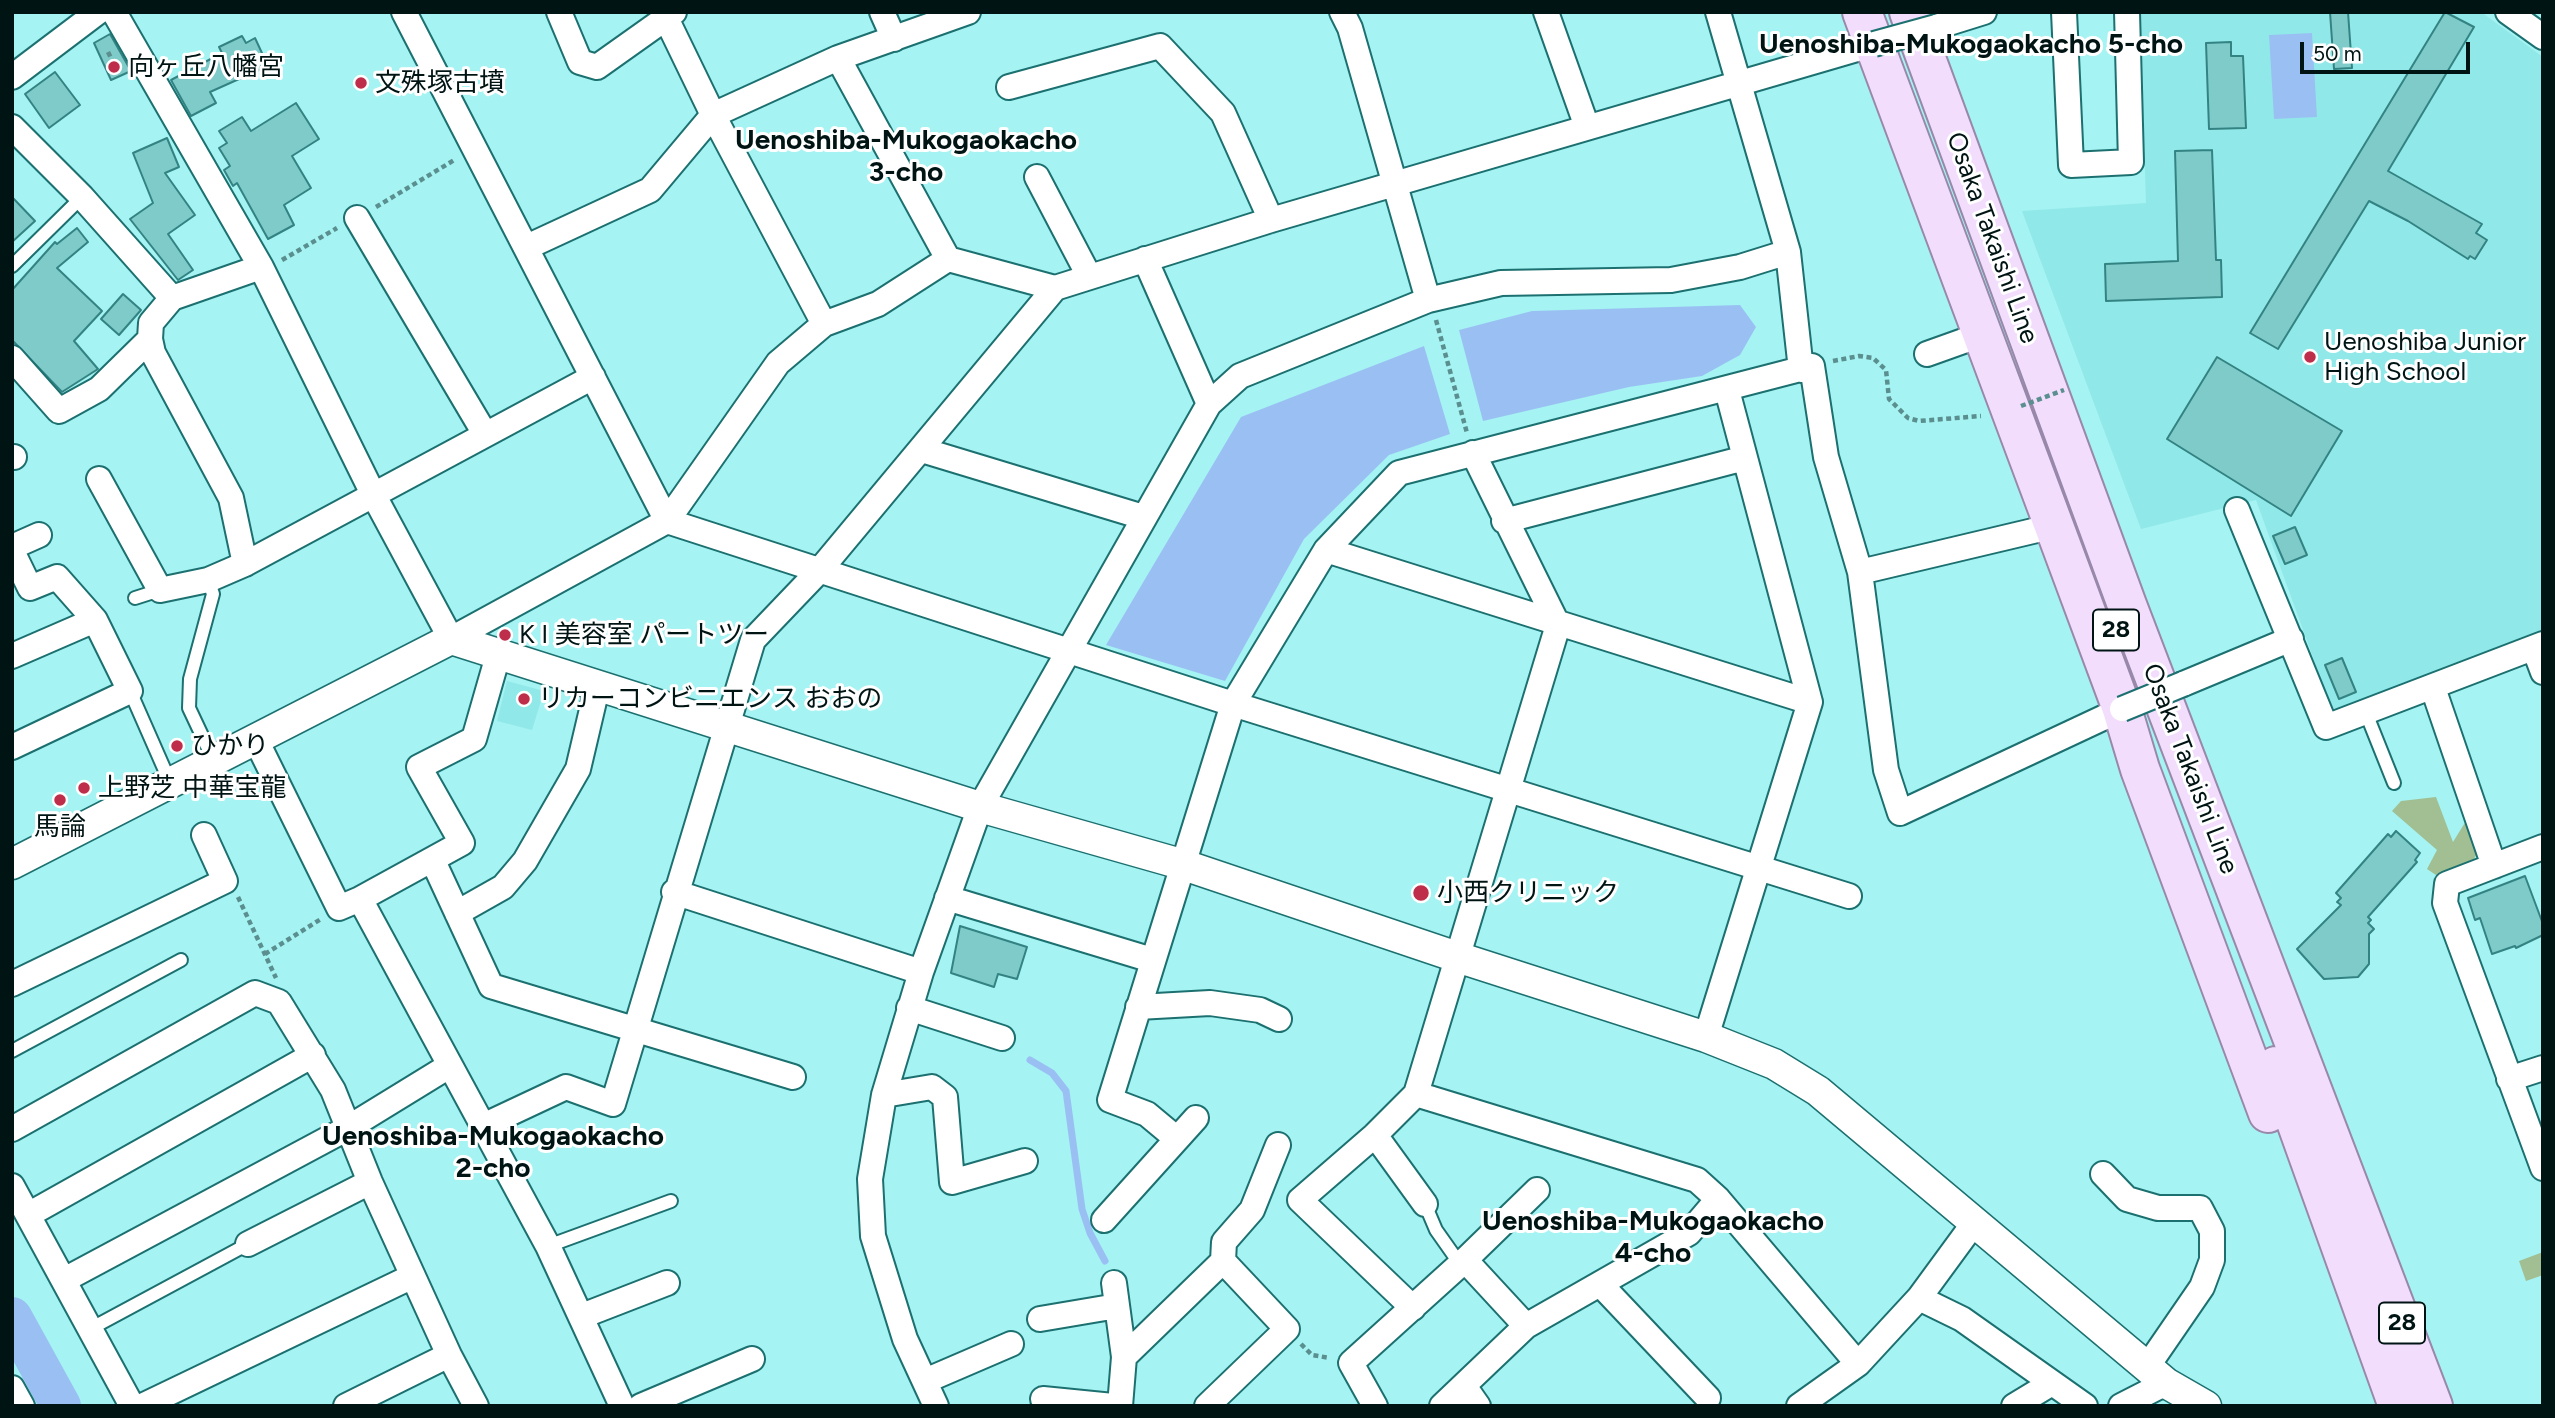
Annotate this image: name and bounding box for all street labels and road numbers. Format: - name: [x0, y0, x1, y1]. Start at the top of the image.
- street label: Osaka Takaishi Line: [1939, 128, 2045, 348]
- road number: 28: [2093, 610, 2139, 650]
- street label: Osaka Takaishi Line: [2136, 660, 2244, 878]
- road number: 28: [2379, 1302, 2425, 1344]

